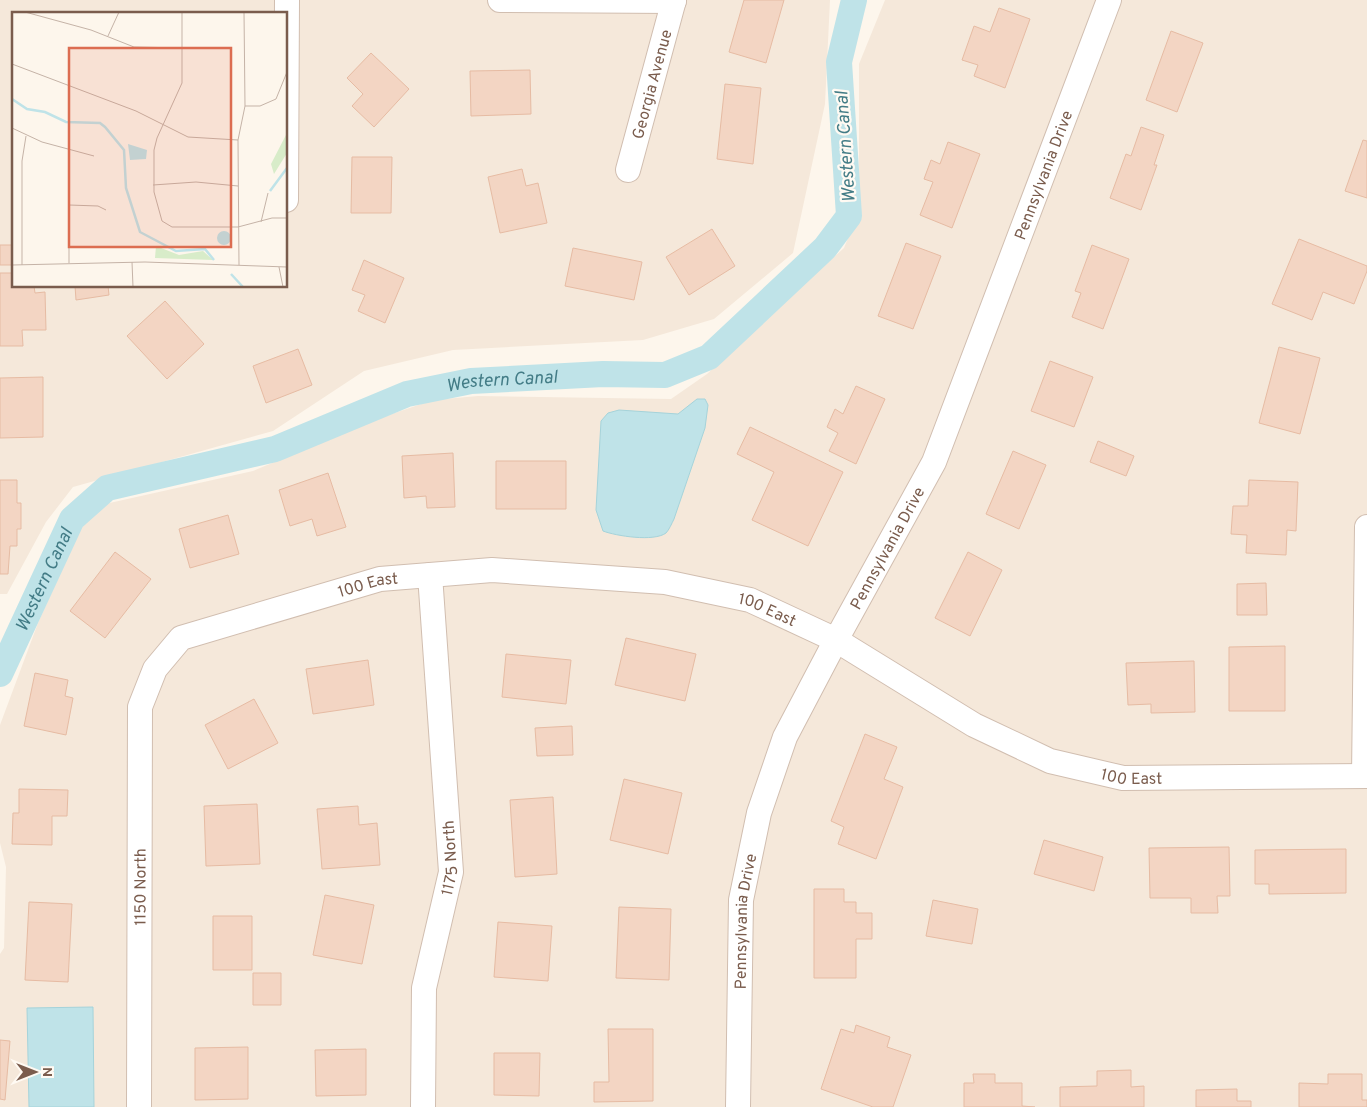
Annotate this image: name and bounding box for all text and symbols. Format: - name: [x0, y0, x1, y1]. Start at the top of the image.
- inset map: [12, 12, 288, 288]
- street label: Georgia Avenue: [629, 28, 678, 142]
- water label: Western Canal: [831, 89, 862, 203]
- street label: Pennsylvania Drive: [1011, 108, 1078, 243]
- water label: Western Canal: [444, 366, 559, 399]
- street label: Pennsylvania Drive: [847, 484, 930, 614]
- water label: Western Canal: [11, 524, 80, 636]
- street label: 100 East: [336, 570, 399, 603]
- street label: 100 East: [736, 590, 799, 632]
- street label: 100 East: [1099, 765, 1162, 791]
- street label: 1175 North: [438, 820, 463, 898]
- street label: 1150 North: [131, 848, 152, 926]
- street label: Pennsylvania Drive: [732, 852, 762, 990]
- north arrow: [10, 1047, 60, 1097]
- text: N: [38, 1067, 55, 1077]

